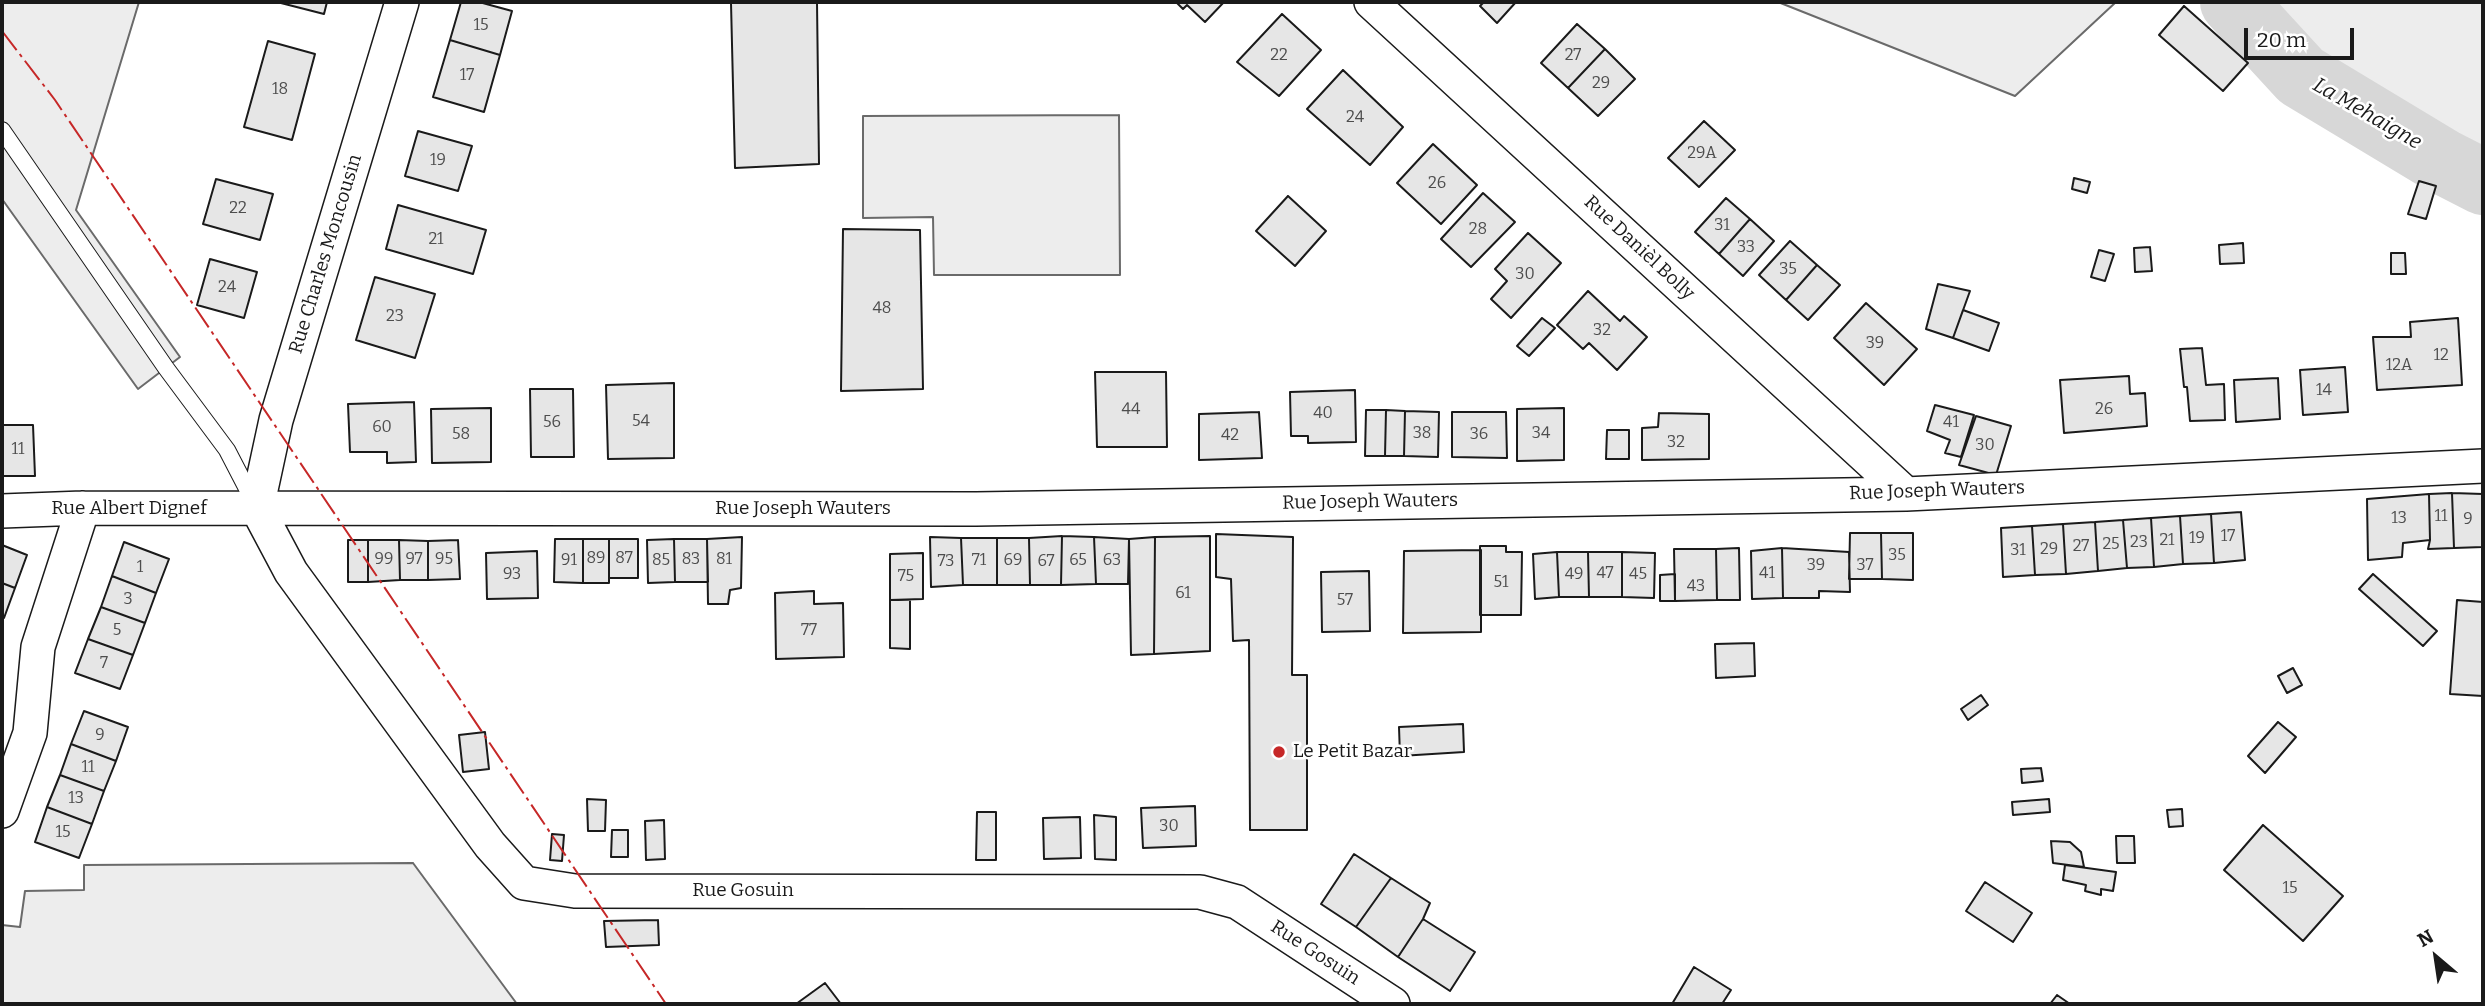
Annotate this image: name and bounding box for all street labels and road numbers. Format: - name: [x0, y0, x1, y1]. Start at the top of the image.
- street label: Rue Charles Moncousin: [285, 152, 367, 356]
- street label: Rue Danièl Bolly: [1579, 191, 1699, 305]
- street label: Rue Joseph Wauters: [1849, 477, 2025, 505]
- street label: Rue Joseph Wauters: [1282, 489, 1458, 515]
- street label: Rue Albert Dignef: [51, 498, 207, 520]
- street label: Rue Joseph Wauters: [715, 498, 891, 520]
- street label: Rue Gosuin: [692, 880, 794, 902]
- street label: Rue Gosuin: [1266, 916, 1364, 990]

